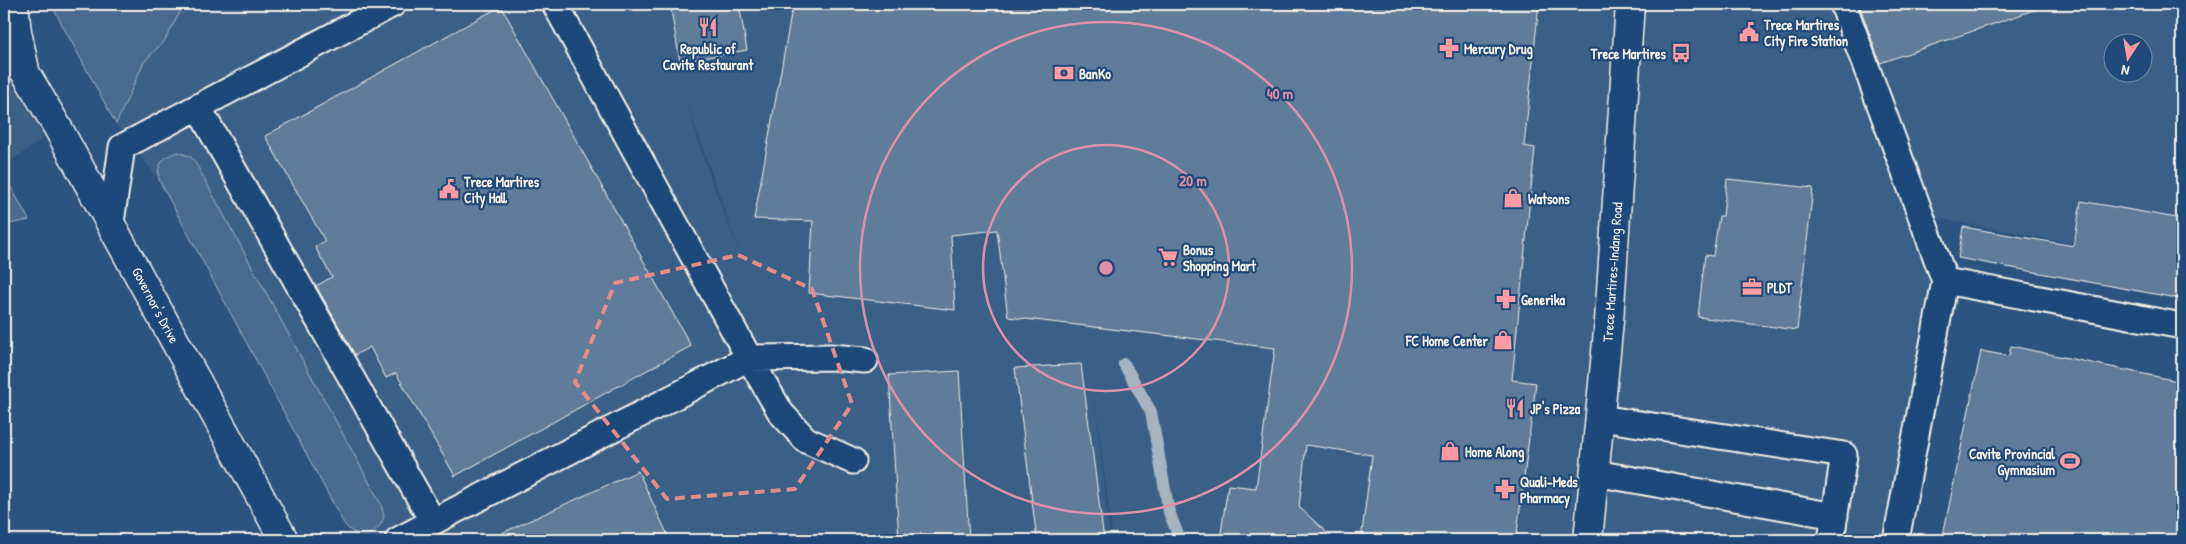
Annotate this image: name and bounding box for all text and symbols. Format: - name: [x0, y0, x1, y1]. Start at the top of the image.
- place label: Trece Martires City Fire Station: [1763, 15, 1848, 52]
- restaurant icon: Republic of Cavite Restaurant: [697, 16, 719, 38]
- public building icon: Trece Martires City Fire Station: [1738, 21, 1760, 43]
- north arrow: [2104, 32, 2154, 82]
- pharmacy icon: Mercury Drug: [1438, 37, 1460, 59]
- place label: Republic of Cavite Restaurant: [663, 39, 755, 74]
- place label: Mercury Drug: [1464, 39, 1533, 60]
- bus stop icon: Trece Martires: [1670, 42, 1692, 64]
- place label: Trece Martires: [1590, 44, 1667, 63]
- text: N: [2119, 61, 2131, 81]
- bank icon: BanKo: [1053, 62, 1075, 84]
- place label: BanKo: [1079, 64, 1111, 83]
- text: 40 m: [1267, 83, 1293, 104]
- text: 20 m: [1179, 170, 1207, 191]
- place label: Trece Martires City Hall: [463, 172, 540, 209]
- public building icon: Trece Martires City Hall: [438, 178, 460, 200]
- shop icon: Watsons: [1502, 187, 1524, 209]
- place label: Watsons: [1528, 189, 1570, 208]
- street label: Trece Martires-Indang Road: [1598, 201, 1627, 343]
- place label: Bonus Shopping Mart: [1183, 240, 1257, 277]
- supermarket icon: Bonus Shopping Mart: [1157, 246, 1179, 268]
- centre of rings: [1097, 259, 1115, 277]
- street label: Governor's Drive: [128, 264, 184, 347]
- office icon: PLDT: [1741, 276, 1763, 298]
- place label: PLDT: [1767, 278, 1793, 297]
- pharmacy icon: Generika: [1495, 288, 1517, 310]
- place label: Generika: [1521, 290, 1566, 309]
- shop icon: FC Home Center: [1492, 329, 1514, 351]
- place label: FC Home Center: [1405, 331, 1489, 350]
- restaurant icon: JP's Pizza: [1504, 397, 1526, 419]
- place label: JP's Pizza: [1530, 399, 1581, 418]
- shop icon: Home Along: [1439, 440, 1461, 462]
- place label: Home Along: [1465, 442, 1524, 463]
- place label: Cavite Provincial Gymnasium: [1969, 444, 2055, 481]
- sports icon: Cavite Provincial Gymnasium: [2059, 450, 2081, 472]
- place label: Quali-Meds Pharmacy: [1520, 472, 1578, 509]
- pharmacy icon: Quali-Meds Pharmacy: [1494, 478, 1516, 500]

